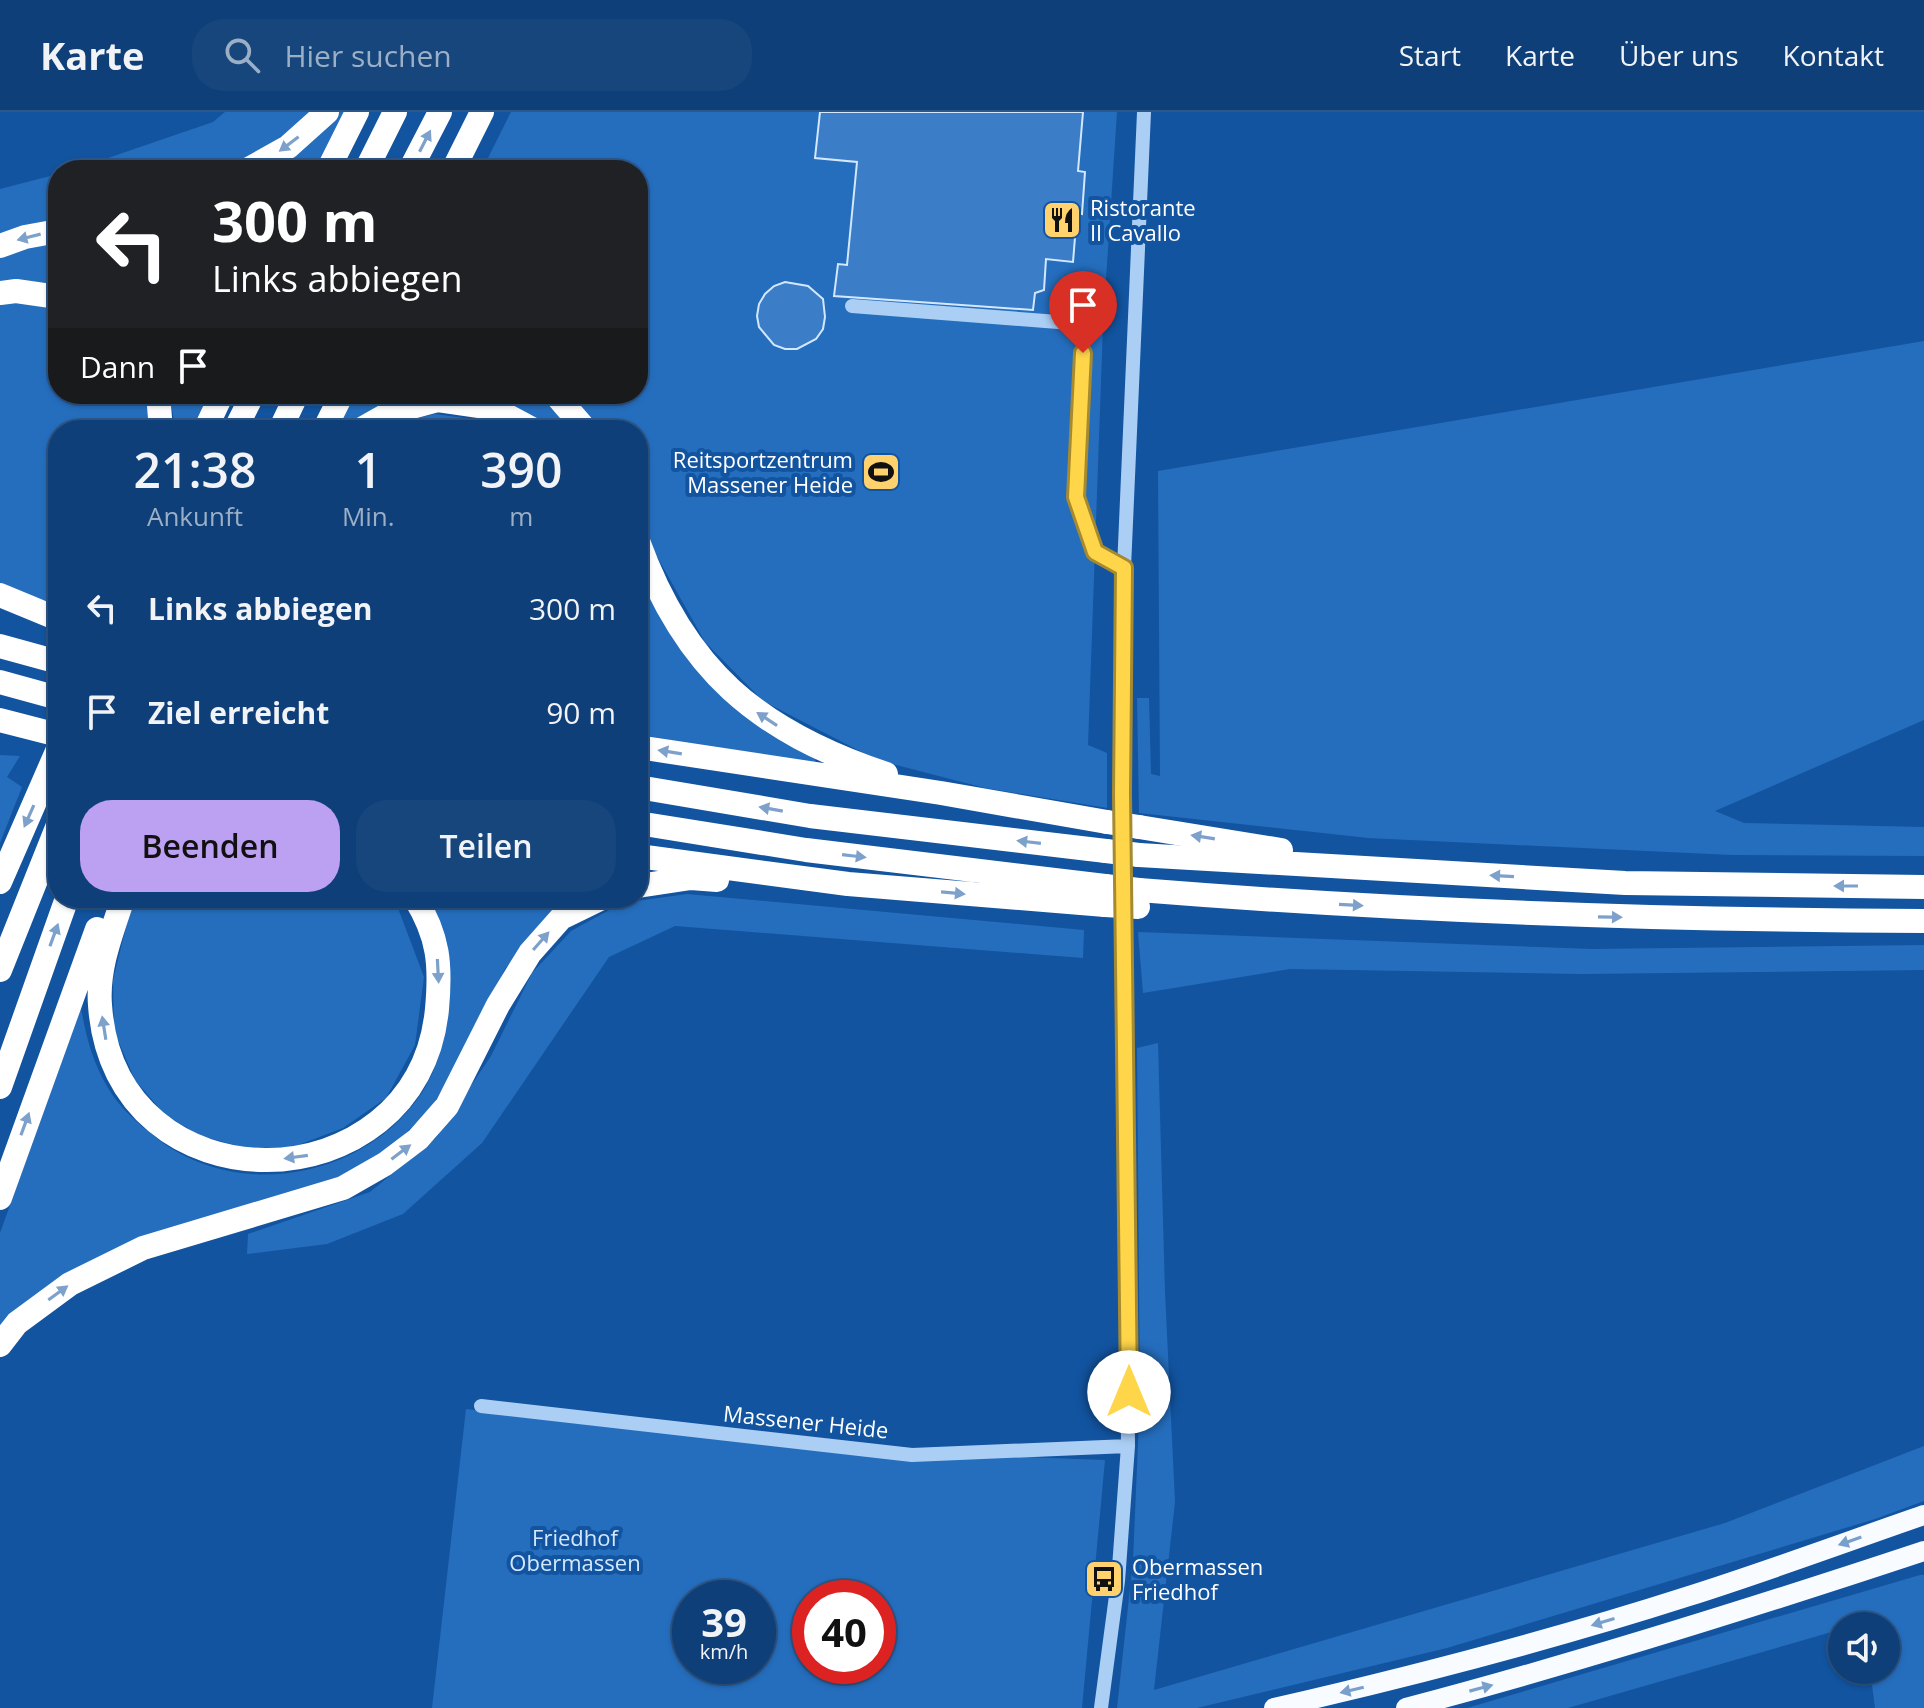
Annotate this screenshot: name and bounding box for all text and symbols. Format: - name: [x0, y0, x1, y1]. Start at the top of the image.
- search box: [192, 19, 752, 91]
- text: Karte: [40, 29, 144, 81]
- icon: search: [220, 33, 264, 77]
- text: Hier suchen: [284, 35, 452, 76]
- text: Start: [1399, 36, 1461, 74]
- text: Karte: [1505, 36, 1575, 74]
- text: Über uns: [1619, 36, 1739, 74]
- text: Kontakt: [1783, 36, 1884, 74]
- one-way arrow: [417, 130, 431, 152]
- one-way arrow: [279, 136, 300, 152]
- text: 300 m: [212, 182, 378, 258]
- icon: left: [80, 192, 184, 296]
- place label: Ristorante Il Cavallo: [1090, 192, 1196, 247]
- restaurant icon: Ristorante Il Cavallo: [1041, 199, 1083, 241]
- one-way arrow: [16, 232, 41, 244]
- text: Links abbiegen: [212, 254, 463, 303]
- pin: [1049, 271, 1117, 353]
- icon: arrive: [1061, 283, 1105, 327]
- icon: arrive: [171, 344, 215, 388]
- text: Dann: [80, 346, 155, 387]
- text: 21:38: [133, 437, 256, 502]
- text: 1: [355, 437, 382, 502]
- text: 390: [480, 437, 562, 502]
- place label: Reitsportzentrum Massener Heide: [673, 444, 853, 499]
- sports icon: Reitsportzentrum Massener Heide: [860, 451, 902, 493]
- text: Ankunft: [147, 498, 243, 534]
- text: Min.: [342, 498, 395, 534]
- text: m: [509, 498, 533, 534]
- icon: left: [80, 586, 124, 630]
- text: Links abbiegen: [148, 588, 373, 629]
- text: 300 m: [529, 588, 616, 629]
- icon: arrive: [80, 690, 124, 734]
- text: Ziel erreicht: [148, 692, 329, 733]
- text: 90 m: [546, 692, 616, 733]
- one-way arrow: [756, 712, 778, 726]
- one-way arrow: [657, 745, 682, 758]
- button: Beenden: [80, 800, 340, 892]
- button: Teilen: [356, 800, 616, 892]
- one-way arrow: [758, 802, 783, 815]
- one-way arrow: [22, 804, 36, 827]
- one-way arrow: [1190, 830, 1215, 843]
- one-way arrow: [1016, 835, 1041, 848]
- one-way arrow: [842, 849, 867, 862]
- one-way arrow: [1489, 870, 1514, 883]
- one-way arrow: [1833, 880, 1858, 892]
- one-way arrow: [941, 887, 966, 900]
- one-way arrow: [1339, 899, 1364, 912]
- one-way arrow: [1598, 911, 1623, 923]
- one-way arrow: [48, 922, 61, 946]
- one-way arrow: [532, 932, 549, 952]
- one-way arrow: [432, 959, 445, 984]
- one-way arrow: [97, 1016, 110, 1041]
- one-way arrow: [20, 1112, 32, 1136]
- one-way arrow: [391, 1144, 411, 1160]
- one-way arrow: [284, 1151, 309, 1164]
- one-way arrow: [48, 1286, 68, 1302]
- position arrow: [1087, 1350, 1171, 1434]
- street label: Massener Heide: [722, 1397, 890, 1445]
- park label: Friedhof Obermassen: [509, 1522, 641, 1577]
- one-way arrow: [1838, 1535, 1862, 1547]
- place label: Obermassen Friedhof: [1132, 1551, 1263, 1606]
- bus stop icon: Obermassen Friedhof: [1083, 1558, 1125, 1600]
- speed limit sign: 40: [792, 1580, 896, 1684]
- text: 39: [701, 1594, 747, 1649]
- map controls: [1828, 1612, 1900, 1684]
- button: sound: [1828, 1612, 1900, 1684]
- one-way arrow: [1591, 1616, 1615, 1629]
- text: km/h: [700, 1638, 748, 1665]
- one-way arrow: [1469, 1682, 1494, 1694]
- one-way arrow: [1340, 1684, 1365, 1697]

